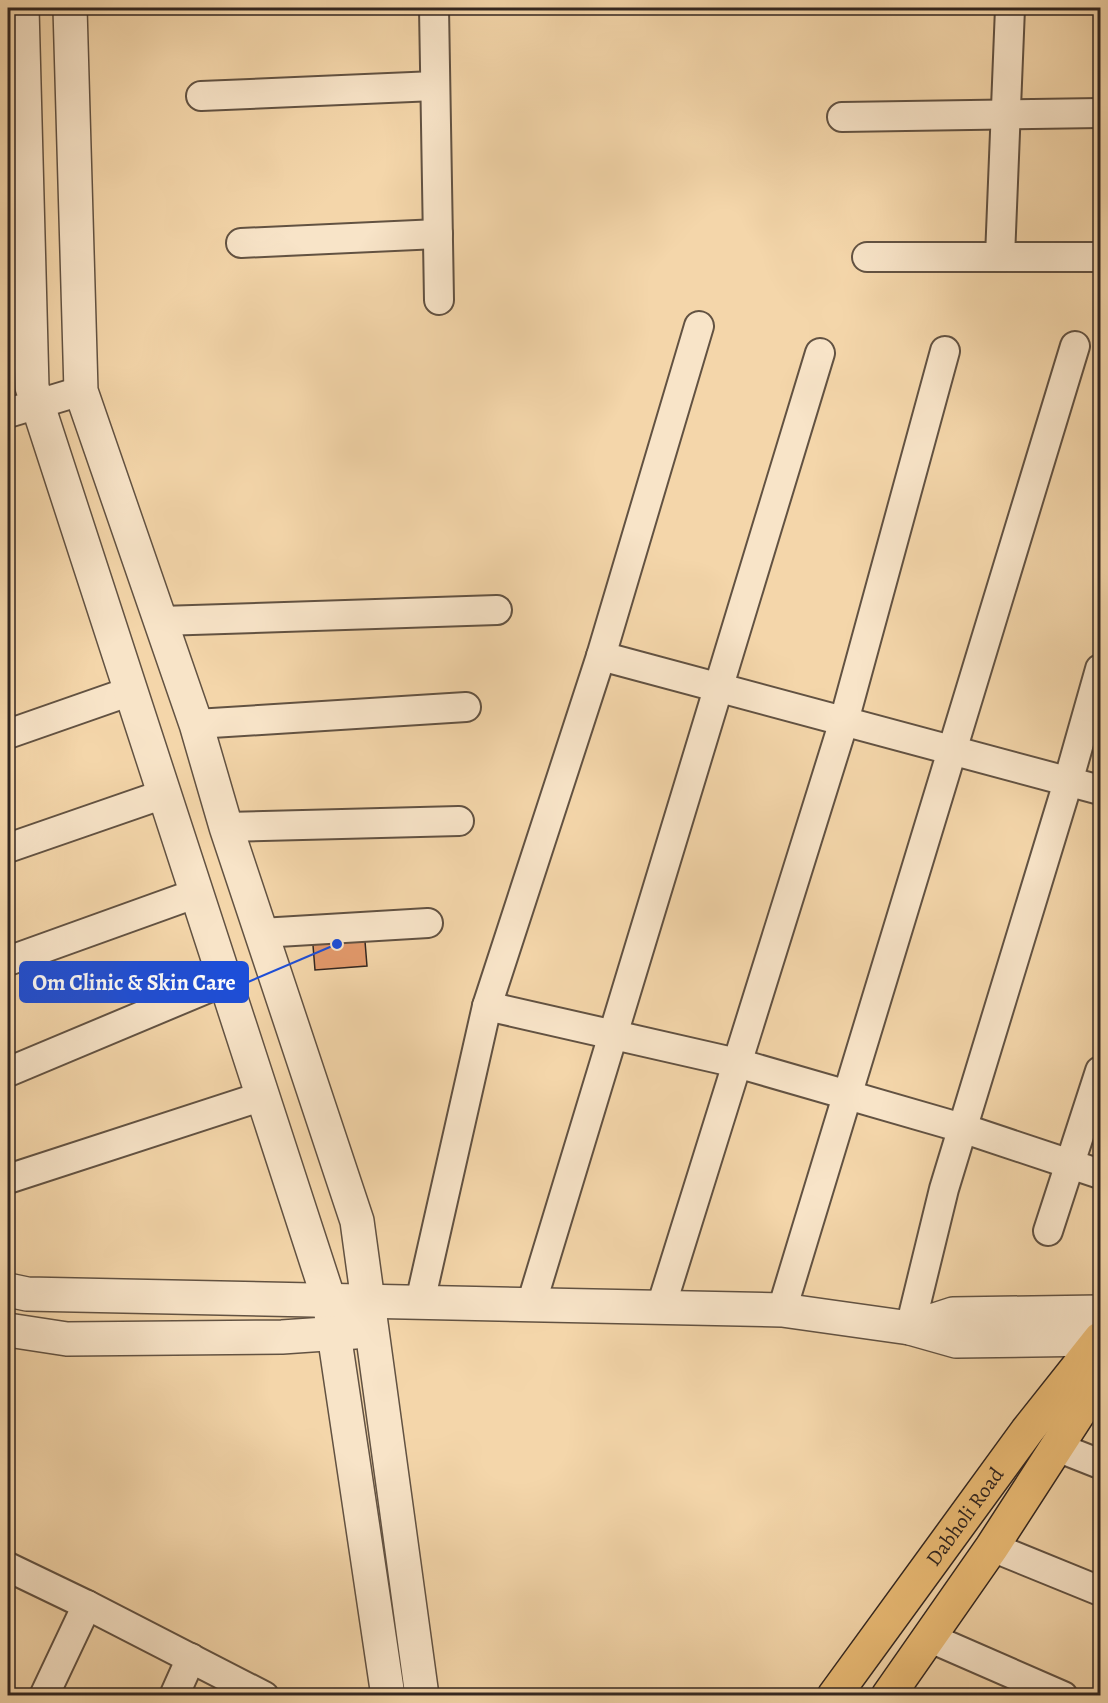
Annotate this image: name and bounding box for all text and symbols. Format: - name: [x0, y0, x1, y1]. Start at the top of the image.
- callout: Om Clinic & Skin Care: [20, 962, 248, 1002]
- text: Om Clinic & Skin Care: [32, 968, 236, 998]
- street label: Dabholi Road: [919, 1461, 1011, 1572]

